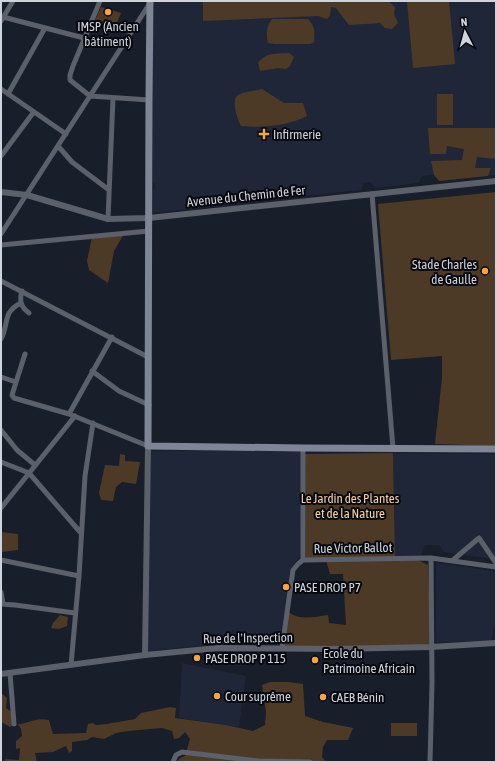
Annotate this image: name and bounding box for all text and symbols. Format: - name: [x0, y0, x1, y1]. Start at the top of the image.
- marker: IMSP (Ancien bâtiment): [103, 7, 113, 17]
- north arrow: [445, 12, 485, 52]
- text: N: [460, 16, 468, 28]
- place label: IMSP (Ancien bâtiment): [77, 19, 139, 49]
- place label: Infirmerie: [273, 127, 321, 142]
- marker: Infirmerie: [258, 128, 270, 140]
- street label: Avenue du Chemin de Fer: [186, 182, 306, 210]
- place label: Stade Charles de Gaulle: [412, 257, 477, 287]
- marker: Stade Charles de Gaulle: [480, 266, 490, 276]
- park label: Le Jardin des Plantes et de la Nature: [301, 491, 400, 521]
- street label: Rue Victor Ballot: [313, 540, 393, 556]
- place label: PASE DROP P7: [294, 580, 361, 595]
- marker: PASE DROP P7: [281, 582, 291, 592]
- street label: Rue de l'Inspection: [203, 630, 293, 646]
- place label: Ecole du Patrimoine Africain: [323, 646, 415, 676]
- place label: PASE DROP P 115: [205, 651, 286, 666]
- marker: PASE DROP P 115: [192, 653, 202, 663]
- marker: Ecole du Patrimoine Africain: [310, 655, 320, 665]
- place label: Cour suprême: [225, 689, 291, 704]
- place label: CAEB Bénin: [331, 690, 384, 705]
- marker: Cour suprême: [212, 691, 222, 701]
- marker: CAEB Bénin: [318, 692, 328, 702]

